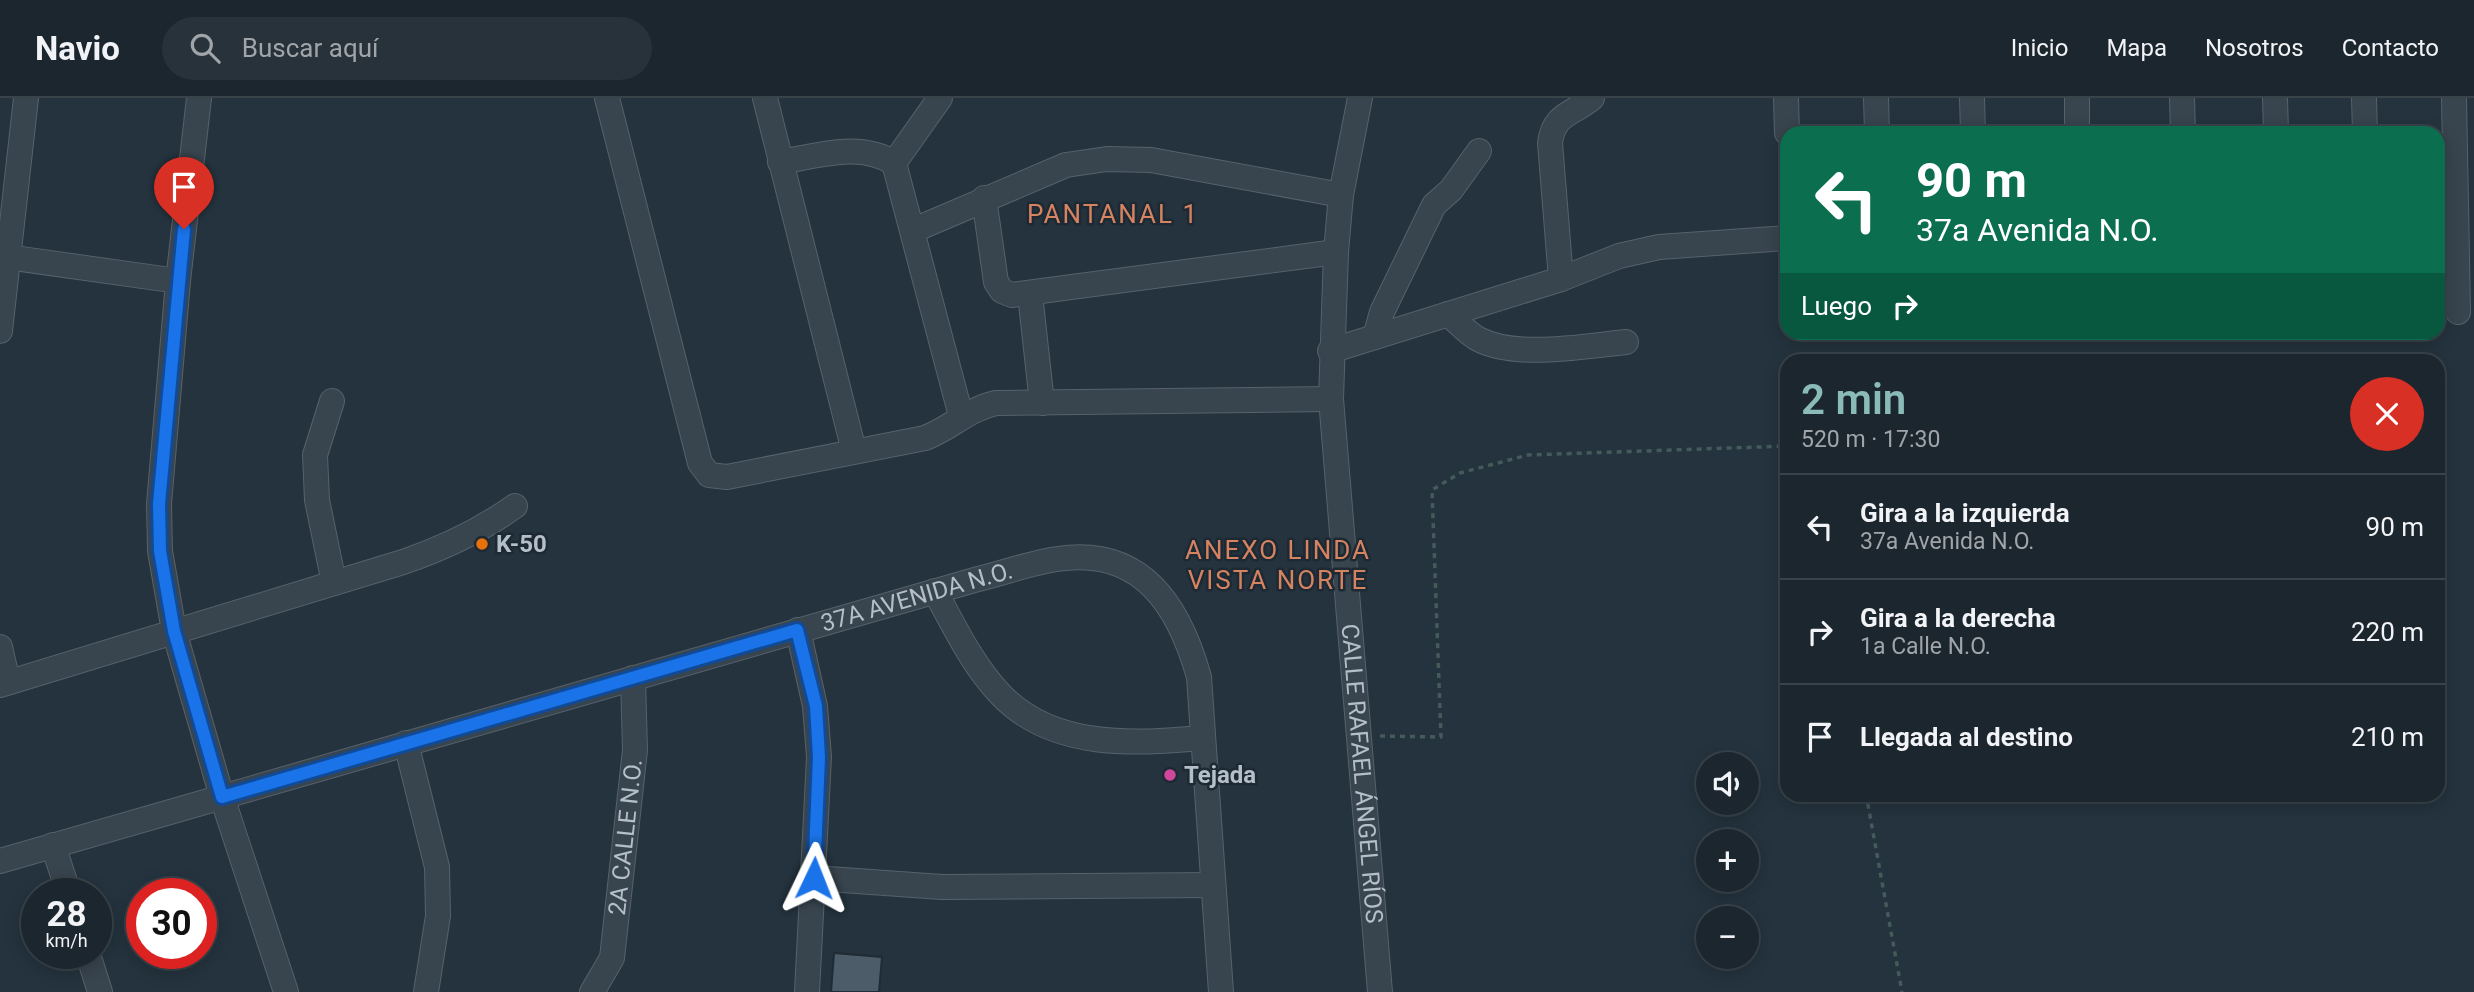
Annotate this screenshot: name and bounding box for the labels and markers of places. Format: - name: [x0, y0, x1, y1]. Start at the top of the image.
- pin: [154, 157, 214, 229]
- place label: K-50: [496, 530, 547, 558]
- marker: K-50: [474, 536, 490, 552]
- place label: Tejada: [1184, 761, 1256, 789]
- marker: Tejada: [1162, 767, 1178, 783]

